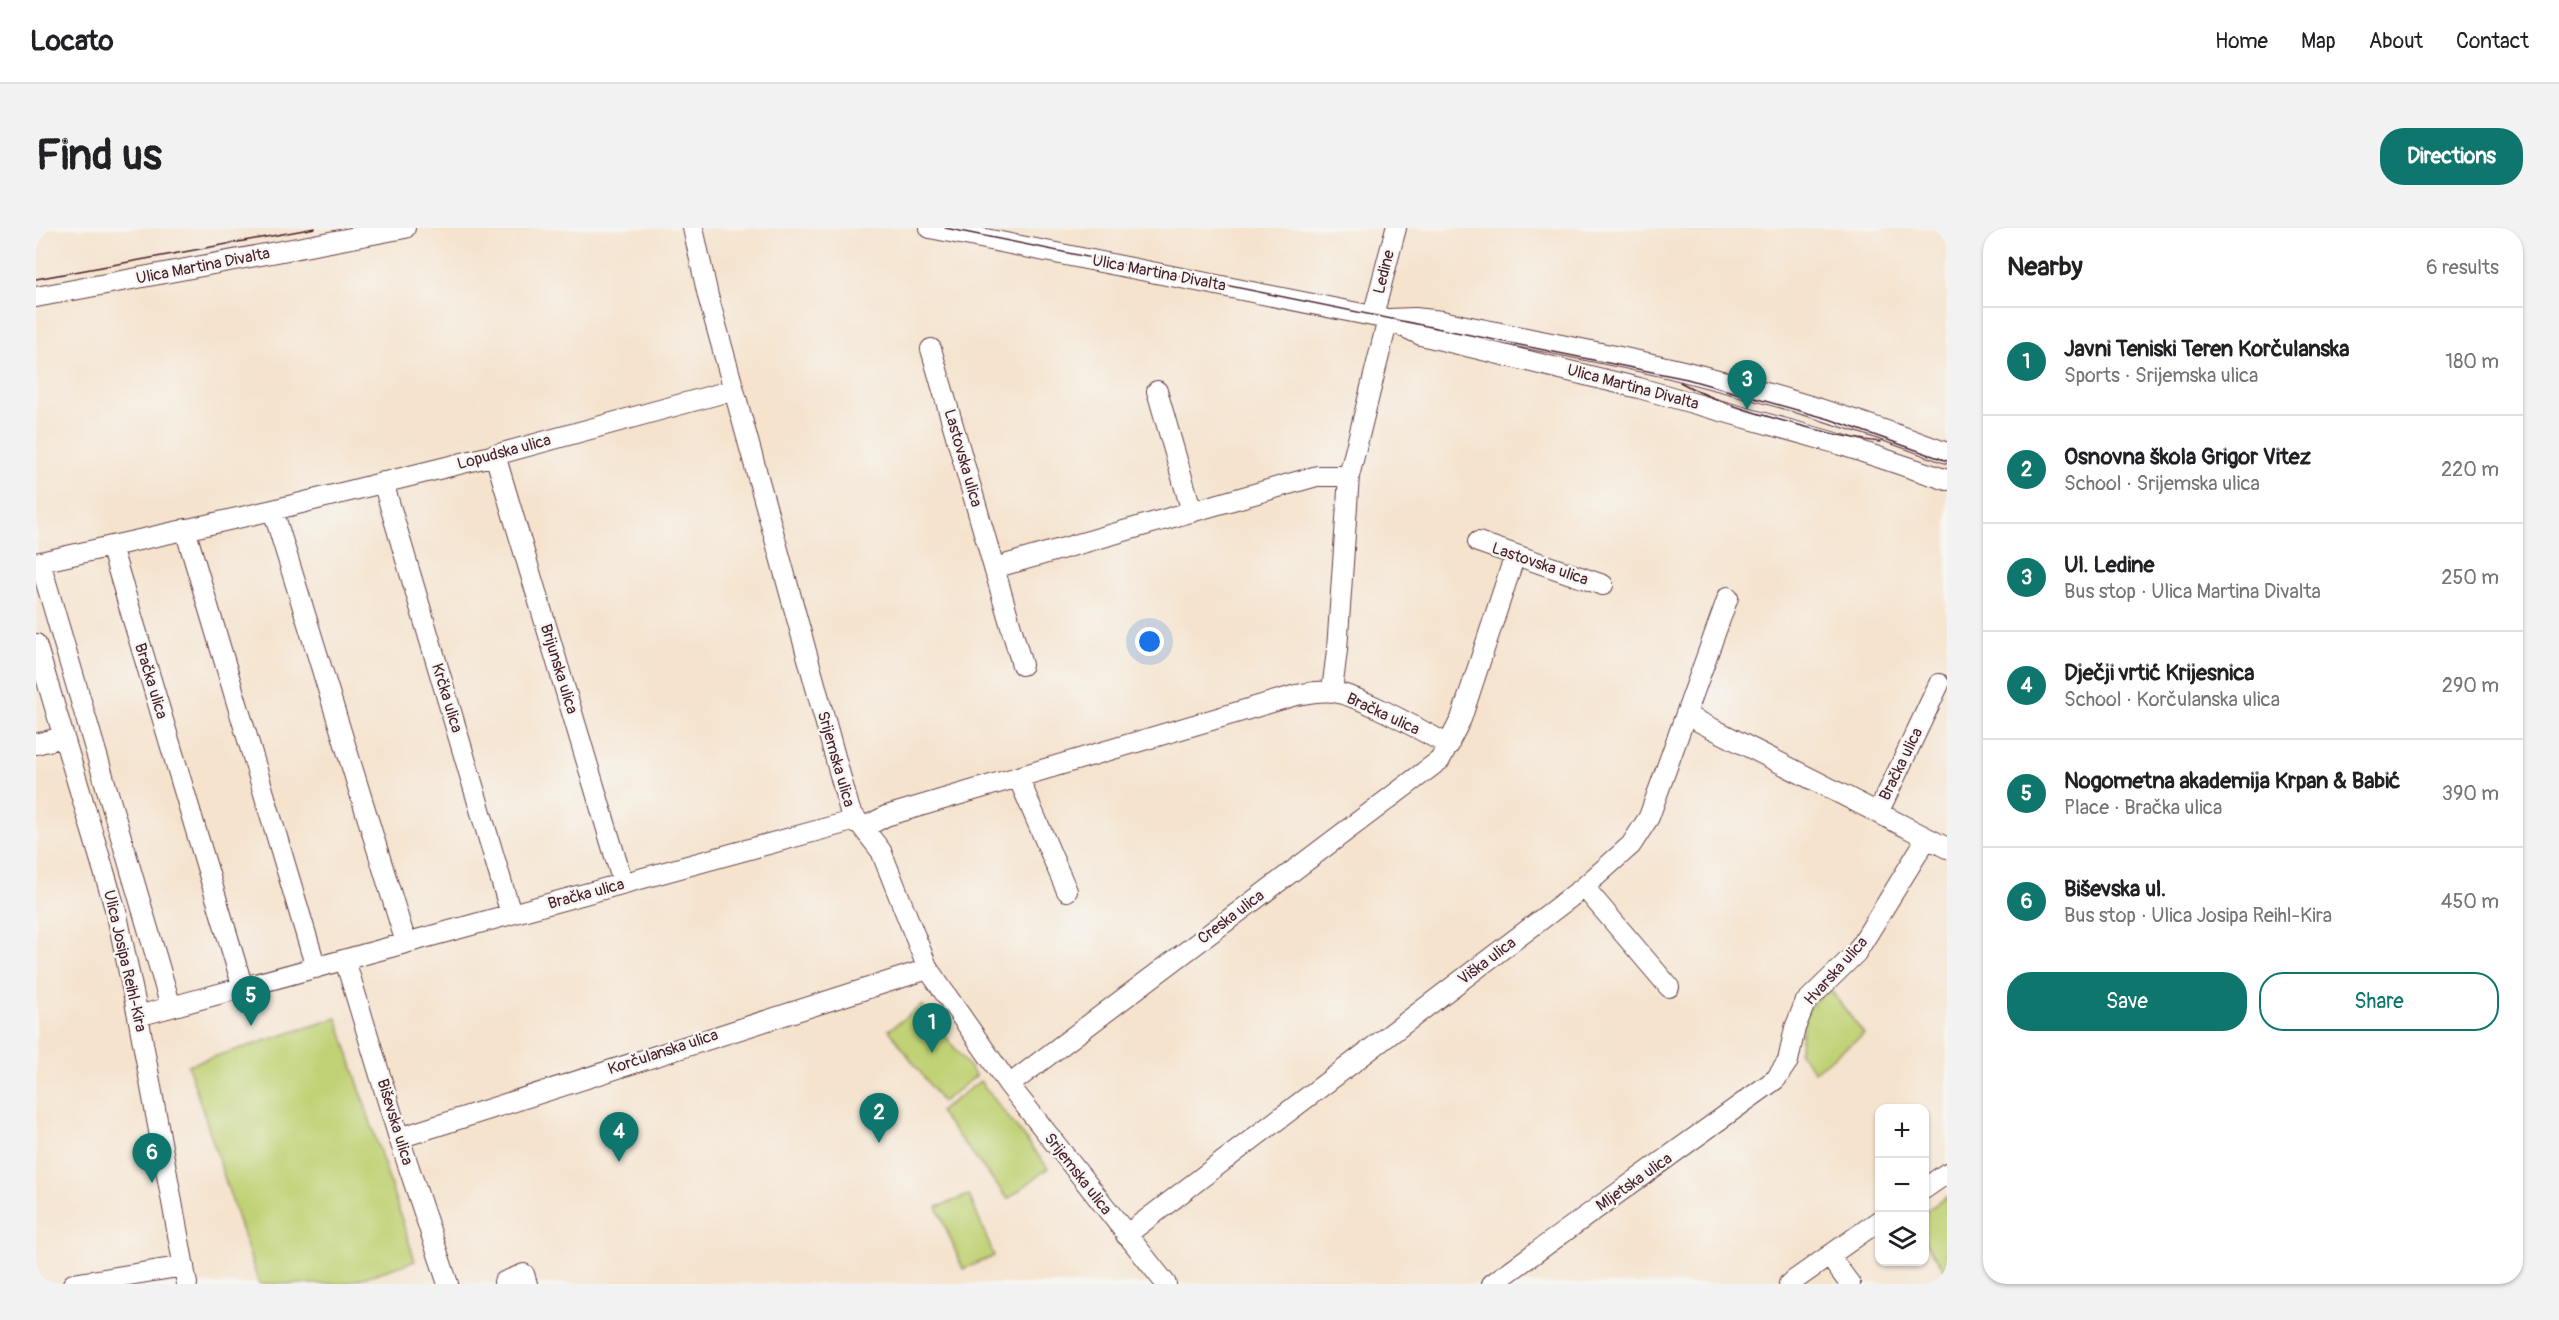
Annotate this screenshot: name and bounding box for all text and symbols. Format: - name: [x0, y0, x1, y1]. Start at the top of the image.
- text: Locato: [30, 24, 114, 59]
- text: Home: [2215, 28, 2268, 55]
- text: Map: [2301, 28, 2336, 55]
- text: About: [2369, 28, 2423, 55]
- text: Contact: [2456, 28, 2529, 55]
- button: Directions: [2380, 128, 2523, 185]
- text: Find us: [36, 130, 162, 182]
- street label: Ulica Martina Divalta: [134, 243, 272, 289]
- street label: Ledine: [1369, 248, 1399, 296]
- street label: Ulica Martina Divalta: [1090, 250, 1228, 296]
- text: Nearby: [2007, 251, 2083, 283]
- text: 6 results: [2426, 255, 2499, 280]
- text: Javni Teniski Teren Korčulanska: [2064, 335, 2349, 363]
- text: 1: [2023, 349, 2030, 374]
- text: 180 m: [2445, 349, 2499, 374]
- street label: Ulica Martina Divalta: [1565, 360, 1701, 414]
- pin: 3: [1728, 360, 1766, 410]
- text: Sports · Srijemska ulica: [2064, 363, 2258, 388]
- street label: Lastovska ulica: [939, 407, 987, 509]
- street label: Lopudska ulica: [455, 430, 553, 474]
- text: Osnovna škola Grigor Vitez: [2064, 443, 2311, 471]
- text: 2: [2021, 457, 2032, 482]
- text: 220 m: [2441, 457, 2499, 482]
- text: School · Srijemska ulica: [2064, 471, 2260, 496]
- street label: Lastovska ulica: [1489, 538, 1591, 590]
- text: Ul. Ledine: [2064, 551, 2154, 579]
- text: 3: [2021, 565, 2032, 590]
- text: 250 m: [2441, 565, 2499, 590]
- text: Bus stop · Ulica Martina Divalta: [2064, 579, 2321, 604]
- street label: Brijunska ulica: [536, 622, 582, 716]
- your location: [1135, 627, 1164, 656]
- street label: Bračka ulica: [130, 641, 172, 721]
- text: Dječji vrtić Krijesnica: [2064, 659, 2255, 687]
- street label: Krčka ulica: [427, 661, 467, 735]
- text: 4: [2021, 673, 2032, 698]
- text: 290 m: [2442, 673, 2499, 698]
- text: School · Korčulanska ulica: [2064, 687, 2280, 712]
- street label: Bračka ulica: [1343, 688, 1423, 740]
- street label: Srijemska ulica: [813, 709, 859, 809]
- street label: Bračka ulica: [1875, 724, 1927, 804]
- text: Nogometna akademija Krpan & Babić: [2064, 767, 2400, 795]
- text: 5: [2021, 781, 2032, 806]
- text: 390 m: [2442, 781, 2499, 806]
- text: Place · Bračka ulica: [2064, 795, 2222, 820]
- street label: Bračka ulica: [546, 874, 626, 914]
- text: Biševska ul.: [2064, 875, 2166, 903]
- street label: Creska ulica: [1194, 885, 1268, 949]
- street label: Ulica Josipa Reihl-Kira: [99, 888, 151, 1034]
- text: 6: [2021, 889, 2032, 914]
- text: 450 m: [2441, 889, 2499, 914]
- text: Bus stop · Ulica Josipa Reihl-Kira: [2064, 903, 2332, 928]
- street label: Viška ulica: [1454, 933, 1520, 989]
- street label: Hvarska ulica: [1800, 933, 1872, 1009]
- button: Save: [2007, 972, 2247, 1031]
- button: Share: [2259, 972, 2499, 1031]
- pin: 5: [232, 976, 270, 1026]
- pin: 1: [912, 1004, 952, 1053]
- street label: Korčulanska ulica: [605, 1025, 721, 1079]
- street label: Biševska ulica: [372, 1076, 418, 1168]
- pin: 2: [860, 1094, 898, 1143]
- map controls: [1875, 1104, 1929, 1266]
- button: +: [1875, 1104, 1929, 1158]
- pin: 4: [600, 1112, 638, 1162]
- street label: Srijemska ulica: [1040, 1129, 1116, 1219]
- pin: 6: [132, 1134, 172, 1183]
- street label: Mljetska ulica: [1592, 1148, 1676, 1216]
- button: −: [1875, 1158, 1929, 1212]
- button: layers: [1875, 1212, 1929, 1266]

